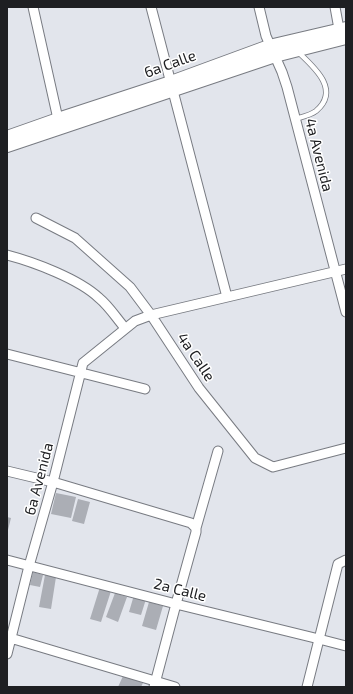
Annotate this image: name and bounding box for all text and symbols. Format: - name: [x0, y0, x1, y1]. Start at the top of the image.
- street label: 6a Calle: [142, 46, 198, 82]
- street label: 4a Avenida: [301, 116, 337, 194]
- street label: 4a Calle: [173, 329, 219, 385]
- street label: 6a Avenida: [21, 441, 57, 517]
- street label: 2a Calle: [152, 575, 208, 605]

